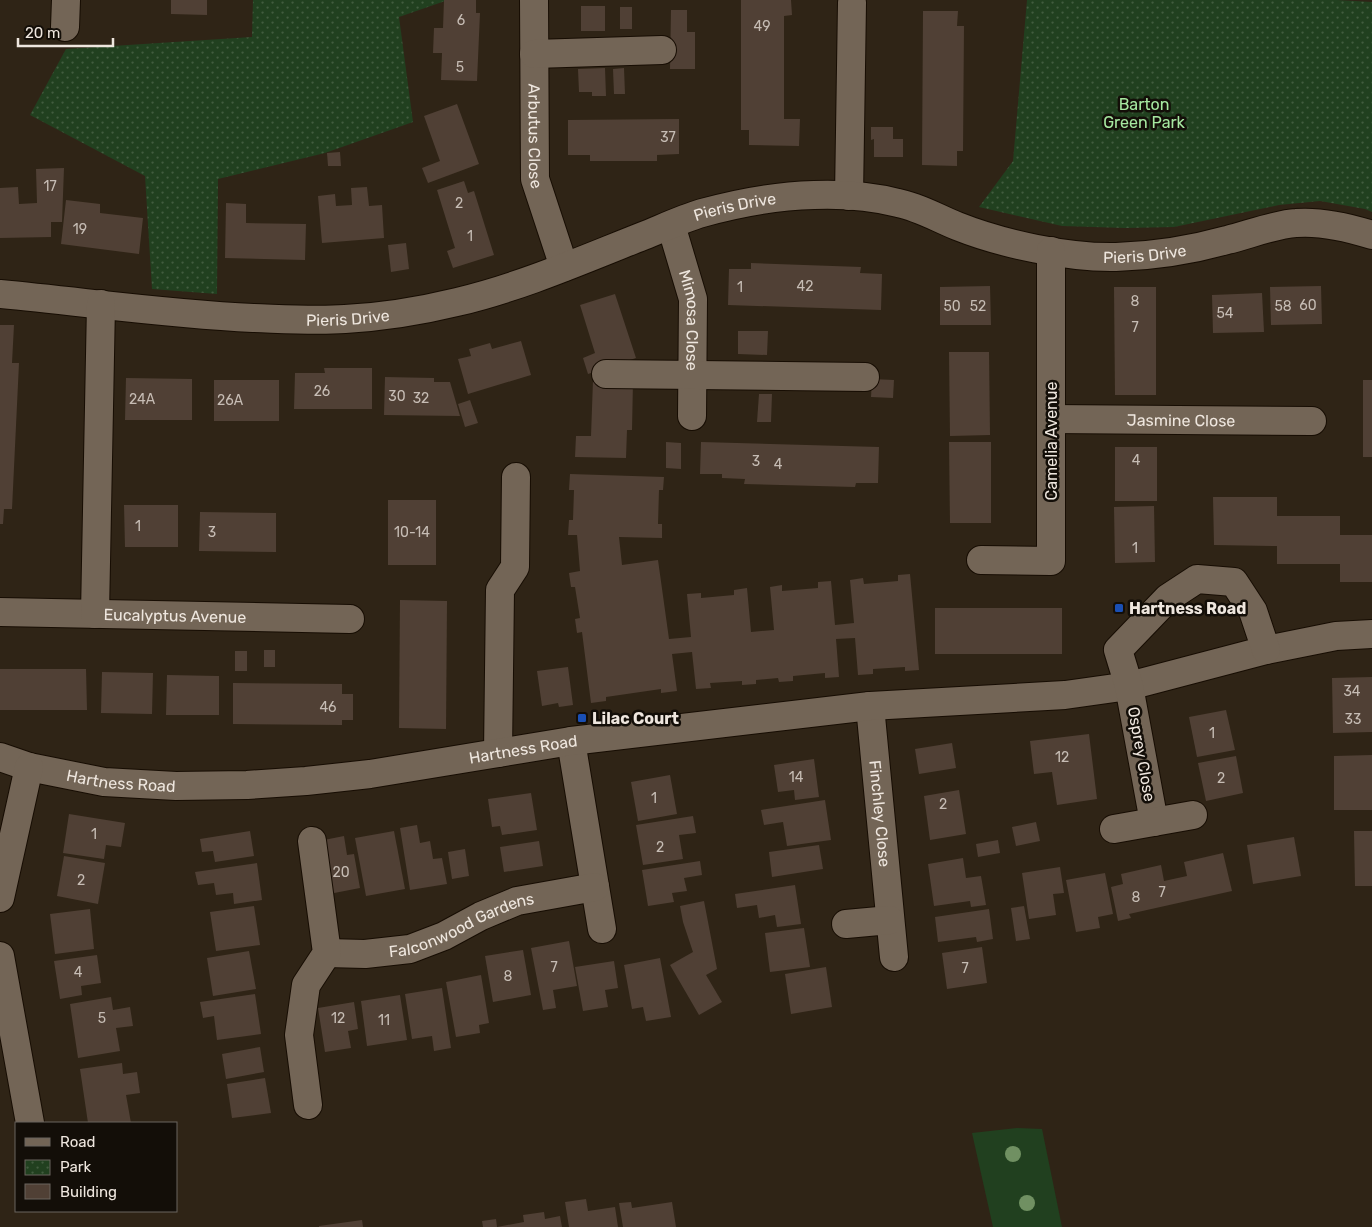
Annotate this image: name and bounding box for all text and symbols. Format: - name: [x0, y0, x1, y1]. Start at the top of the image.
- house number: 6: [457, 12, 465, 29]
- scale bar: [18, 15, 112, 47]
- house number: 49: [754, 18, 770, 35]
- text: 20 m: [25, 24, 60, 42]
- house number: 5: [456, 59, 464, 76]
- street label: Arbutus Close: [524, 84, 547, 191]
- park label: Barton Green Park: [1103, 95, 1186, 132]
- house number: 37: [660, 129, 676, 146]
- house number: 17: [43, 178, 57, 195]
- street label: Pieris Drive: [691, 189, 777, 225]
- house number: 2: [455, 195, 463, 212]
- house number: 19: [73, 221, 87, 238]
- house number: 1: [467, 228, 473, 245]
- street label: Pieris Drive: [1103, 241, 1188, 267]
- street label: Mimosa Close: [675, 268, 702, 371]
- house number: 42: [797, 278, 813, 295]
- house number: 1: [737, 279, 743, 296]
- house number: 8: [1131, 293, 1140, 310]
- house number: 60: [1299, 297, 1317, 314]
- house number: 50: [943, 298, 961, 315]
- house number: 52: [970, 298, 986, 315]
- house number: 58: [1274, 298, 1292, 315]
- house number: 54: [1216, 305, 1234, 322]
- street label: Pieris Drive: [306, 306, 391, 330]
- house number: 7: [1131, 319, 1139, 336]
- street label: Camelia Avenue: [1042, 382, 1061, 500]
- house number: 26: [314, 383, 330, 400]
- house number: 30: [388, 388, 406, 405]
- house number: 32: [413, 390, 429, 407]
- house number: 24A: [129, 391, 156, 408]
- house number: 26A: [217, 392, 244, 409]
- street label: Jasmine Close: [1127, 411, 1235, 430]
- house number: 4: [1132, 452, 1141, 469]
- house number: 3: [752, 453, 760, 470]
- house number: 4: [774, 456, 783, 473]
- house number: 1: [135, 518, 141, 535]
- house number: 3: [208, 524, 216, 541]
- house number: 10-14: [394, 524, 430, 541]
- house number: 1: [1132, 540, 1138, 557]
- place label: Hartness Road: [1129, 599, 1246, 618]
- marker: Hartness Road: [1113, 602, 1125, 614]
- street label: Eucalyptus Avenue: [103, 605, 247, 627]
- house number: 34: [1343, 683, 1361, 700]
- house number: 46: [319, 699, 337, 716]
- street label: Osprey Close: [1124, 705, 1159, 803]
- place label: Lilac Court: [592, 709, 680, 728]
- house number: 33: [1345, 711, 1361, 728]
- marker: Lilac Court: [576, 712, 588, 724]
- house number: 1: [1209, 725, 1215, 742]
- street label: Hartness Road: [468, 731, 578, 768]
- house number: 12: [1055, 749, 1069, 766]
- street label: Finchley Close: [865, 759, 894, 868]
- street label: Hartness Road: [65, 766, 176, 796]
- house number: 14: [789, 769, 804, 786]
- house number: 2: [1217, 770, 1225, 787]
- house number: 1: [651, 790, 657, 807]
- house number: 2: [939, 796, 947, 813]
- house number: 1: [91, 826, 97, 843]
- house number: 2: [656, 839, 664, 856]
- house number: 20: [332, 864, 350, 881]
- house number: 2: [77, 872, 85, 889]
- house number: 7: [1158, 884, 1166, 901]
- street label: Falconwood Gardens: [388, 889, 536, 961]
- house number: 8: [1132, 889, 1141, 906]
- house number: 7: [550, 959, 558, 976]
- house number: 7: [961, 960, 969, 977]
- house number: 4: [74, 964, 83, 981]
- house number: 8: [504, 968, 513, 985]
- house number: 5: [98, 1010, 106, 1027]
- house number: 12: [331, 1010, 345, 1027]
- house number: 11: [378, 1012, 390, 1029]
- legend: [15, 1122, 178, 1212]
- text: Road: [60, 1133, 96, 1151]
- text: Park: [60, 1158, 91, 1176]
- text: Building: [60, 1183, 117, 1201]

